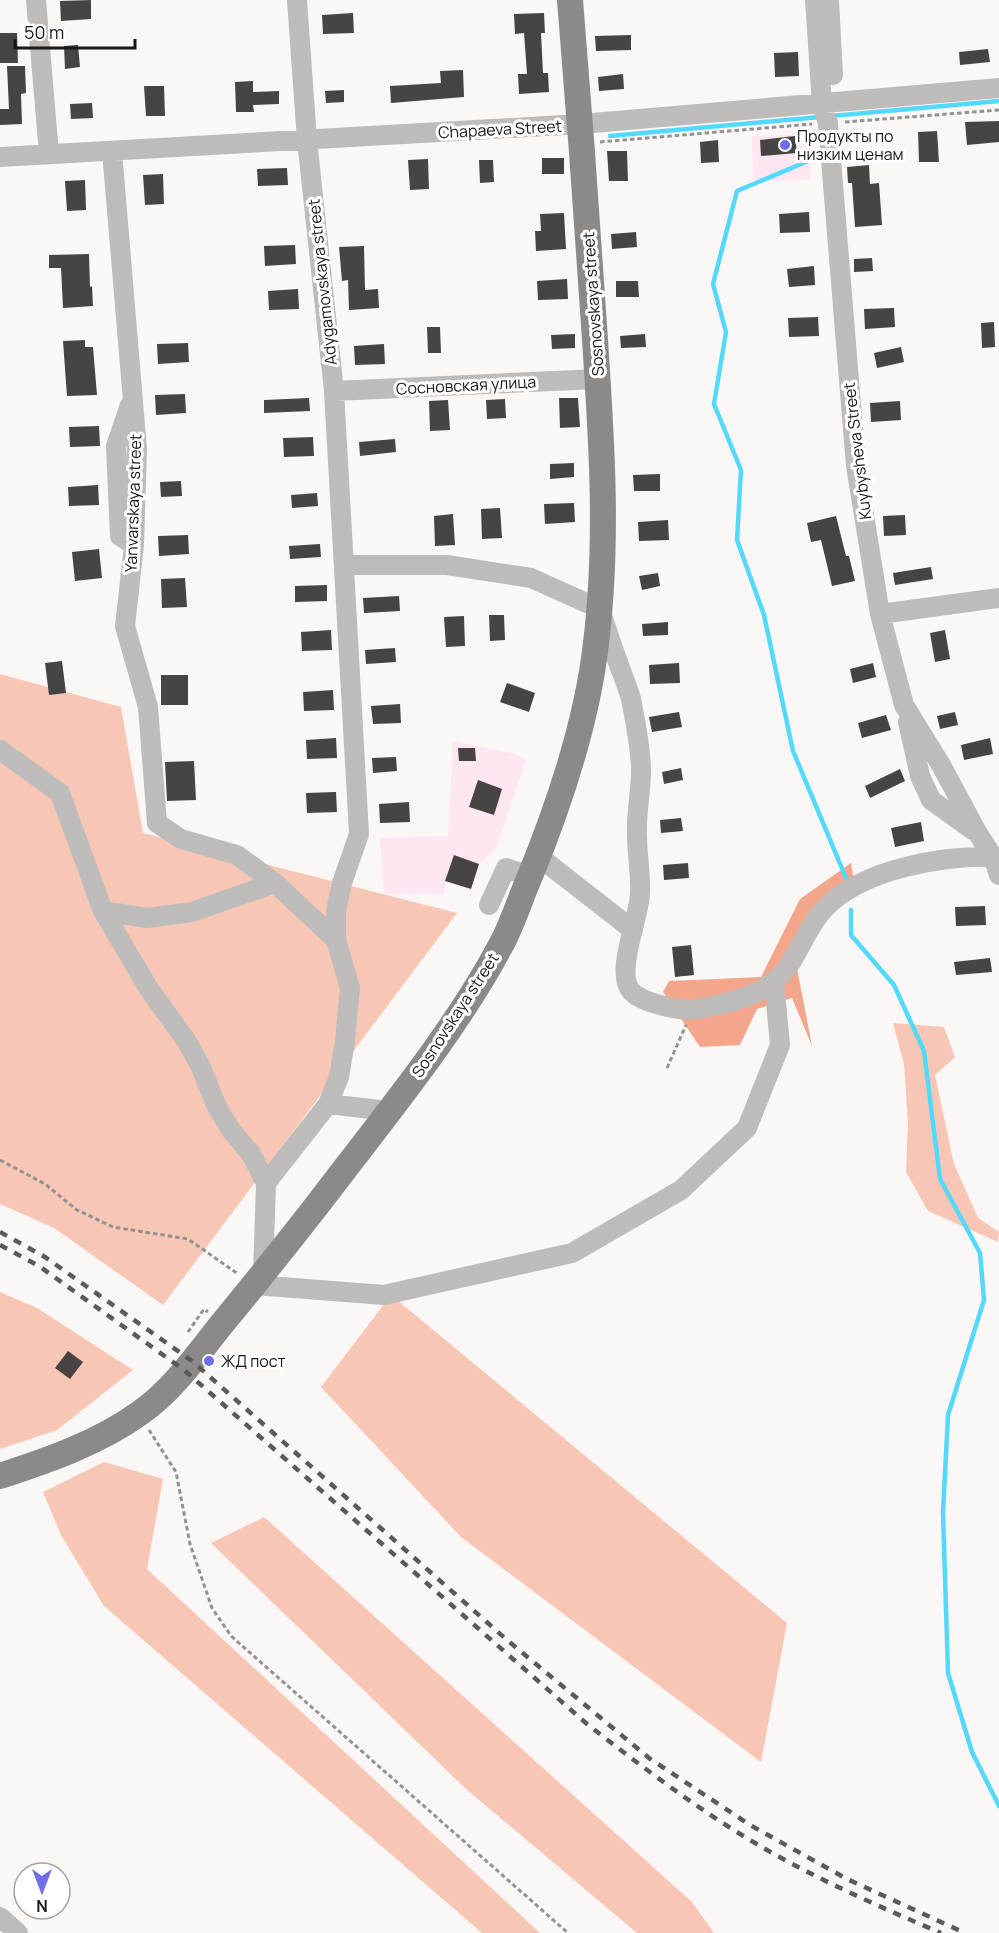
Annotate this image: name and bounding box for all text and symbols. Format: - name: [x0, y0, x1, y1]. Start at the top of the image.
- scale bar: [15, 12, 135, 50]
- text: 50 m: [24, 20, 64, 44]
- street label: Chapaeva Street: [438, 115, 562, 143]
- place label: Продукты по низким ценам: [797, 125, 904, 165]
- marker: Продукты по низким ценам: [778, 138, 792, 152]
- street label: Adygamovskaya street: [302, 198, 342, 366]
- street label: Sosnovskaya street: [577, 231, 609, 377]
- street label: Сосновская улица: [395, 370, 537, 400]
- street label: Kuybysheva Street: [838, 381, 876, 521]
- street label: Yanvarskaya street: [120, 433, 146, 573]
- street label: Sosnovskaya street: [406, 948, 504, 1082]
- place label: ЖД пост: [221, 1350, 286, 1372]
- marker: ЖД пост: [202, 1354, 216, 1368]
- north arrow: [12, 1861, 72, 1921]
- text: N: [36, 1895, 48, 1917]

